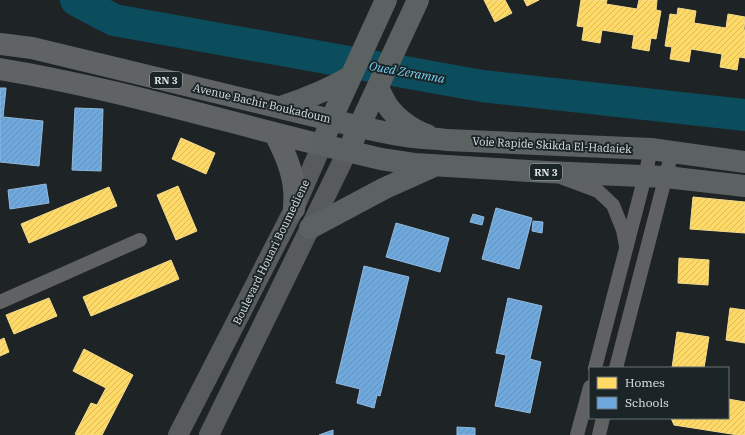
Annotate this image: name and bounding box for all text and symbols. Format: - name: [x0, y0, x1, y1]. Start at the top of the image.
- water label: Oued Zeramna: [368, 58, 446, 86]
- road number: RN 3: [150, 72, 182, 88]
- street label: Avenue Bachir Boukadoum: [192, 80, 333, 126]
- street label: Voie Rapide Skikda El-Hadaiek: [472, 134, 632, 156]
- road number: RN 3: [530, 164, 562, 180]
- street label: Boulevard Houari Boumediene: [230, 177, 312, 327]
- legend: [589, 367, 729, 419]
- text: Homes: [625, 375, 665, 390]
- text: Schools: [625, 395, 669, 410]

